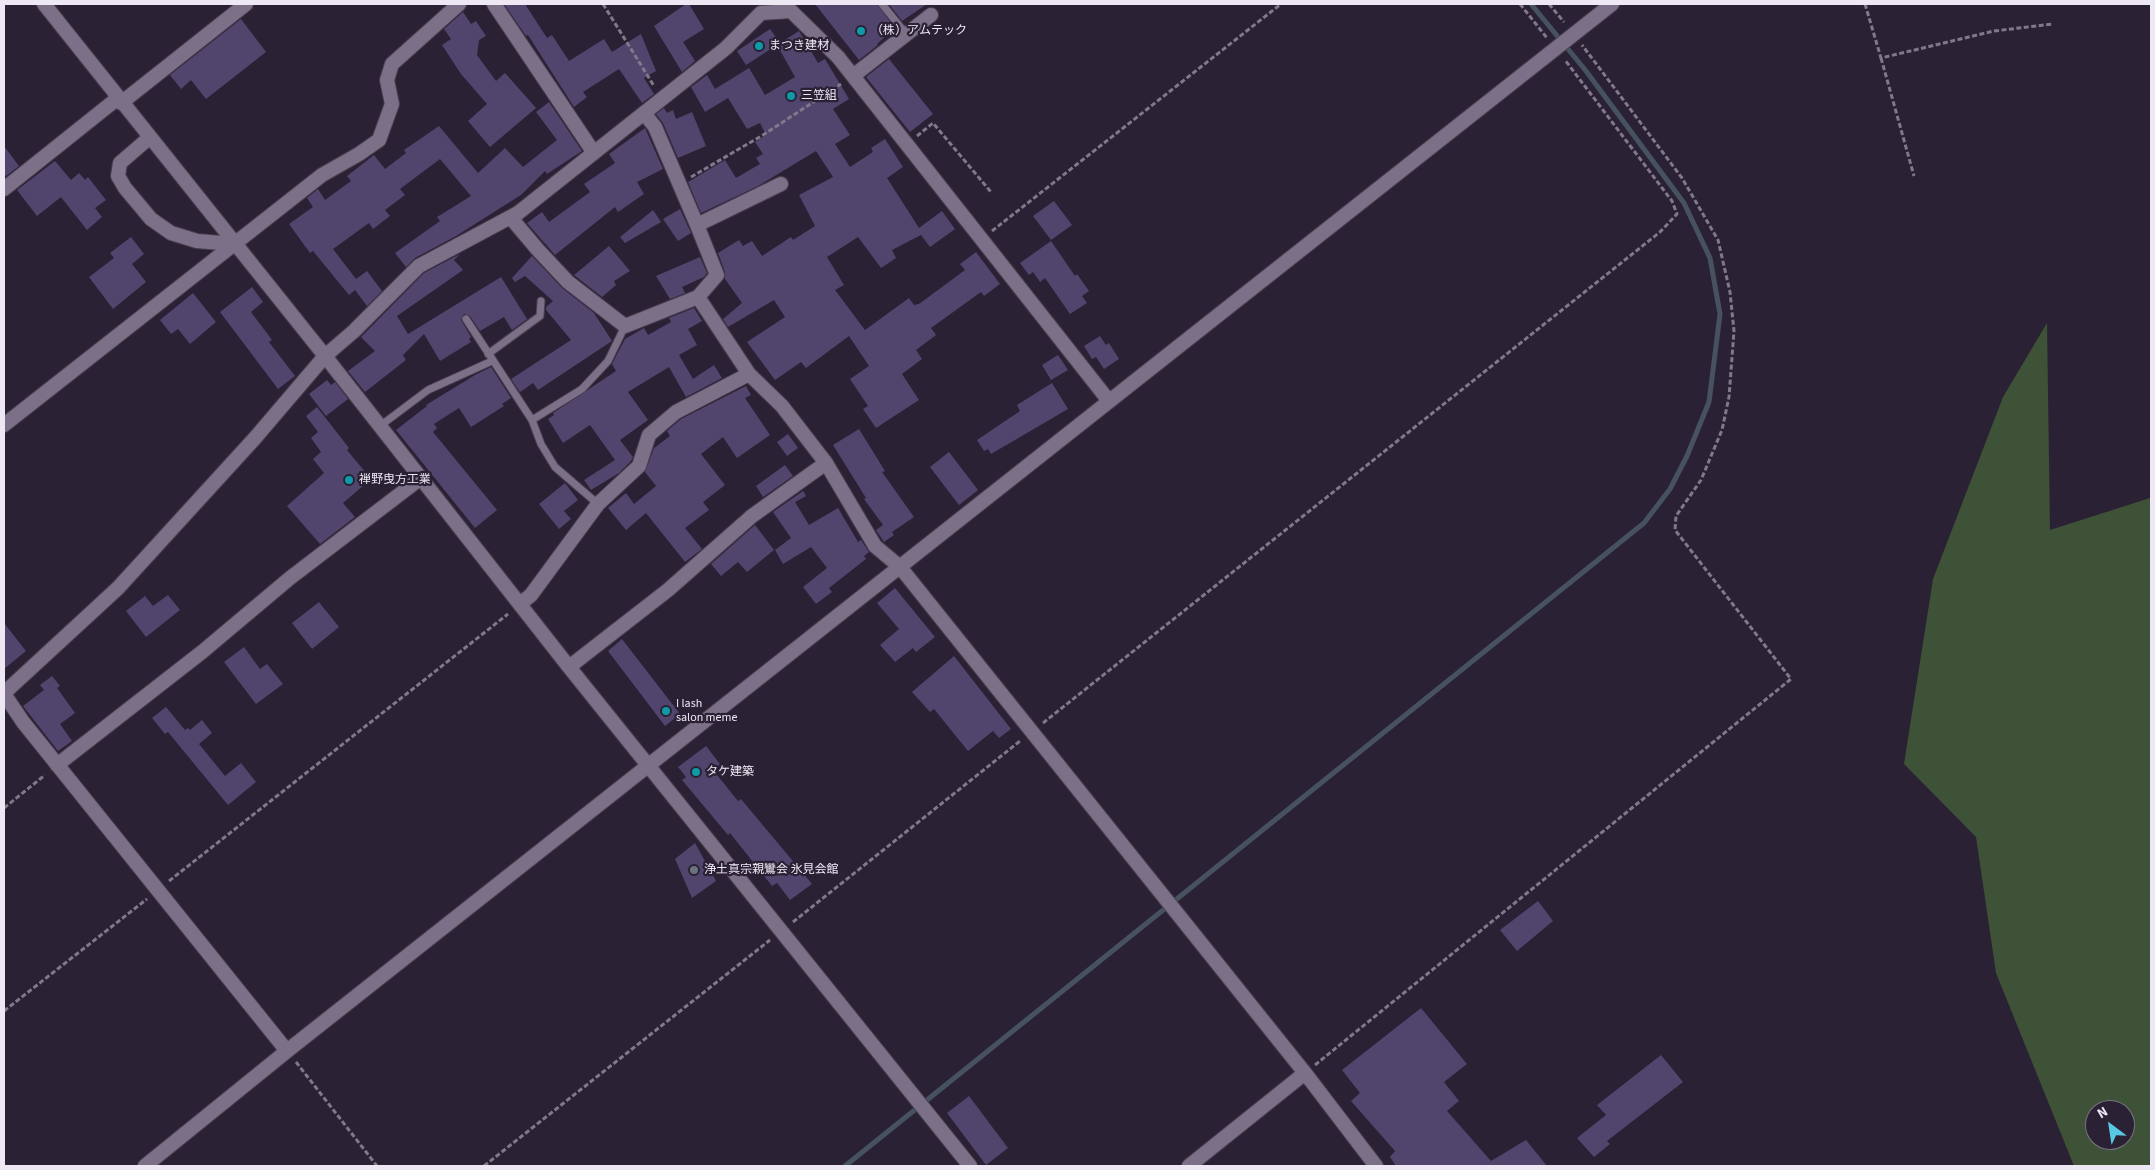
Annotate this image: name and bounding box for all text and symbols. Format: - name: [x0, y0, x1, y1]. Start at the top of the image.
- place label: （株）アムテック: [871, 24, 967, 38]
- marker: （株）アムテック: [855, 25, 867, 37]
- place label: まつき建材: [769, 39, 829, 53]
- marker: まつき建材: [753, 40, 765, 52]
- place label: 三笠組: [801, 89, 837, 103]
- marker: 三笠組: [785, 90, 797, 102]
- place label: 禅野曳方工業: [359, 473, 431, 487]
- marker: 禅野曳方工業: [343, 474, 355, 486]
- place label: I lash salon meme: [676, 697, 737, 725]
- marker: I lash salon meme: [660, 705, 672, 717]
- place label: タケ建築: [706, 765, 754, 779]
- marker: タケ建築: [690, 766, 702, 778]
- place label: 浄土真宗親鸞会 氷見会館: [704, 863, 838, 877]
- marker: 浄土真宗親鸞会 氷見会館: [688, 864, 700, 876]
- north arrow: [2085, 1100, 2135, 1150]
- text: N: [2094, 1102, 2112, 1124]

